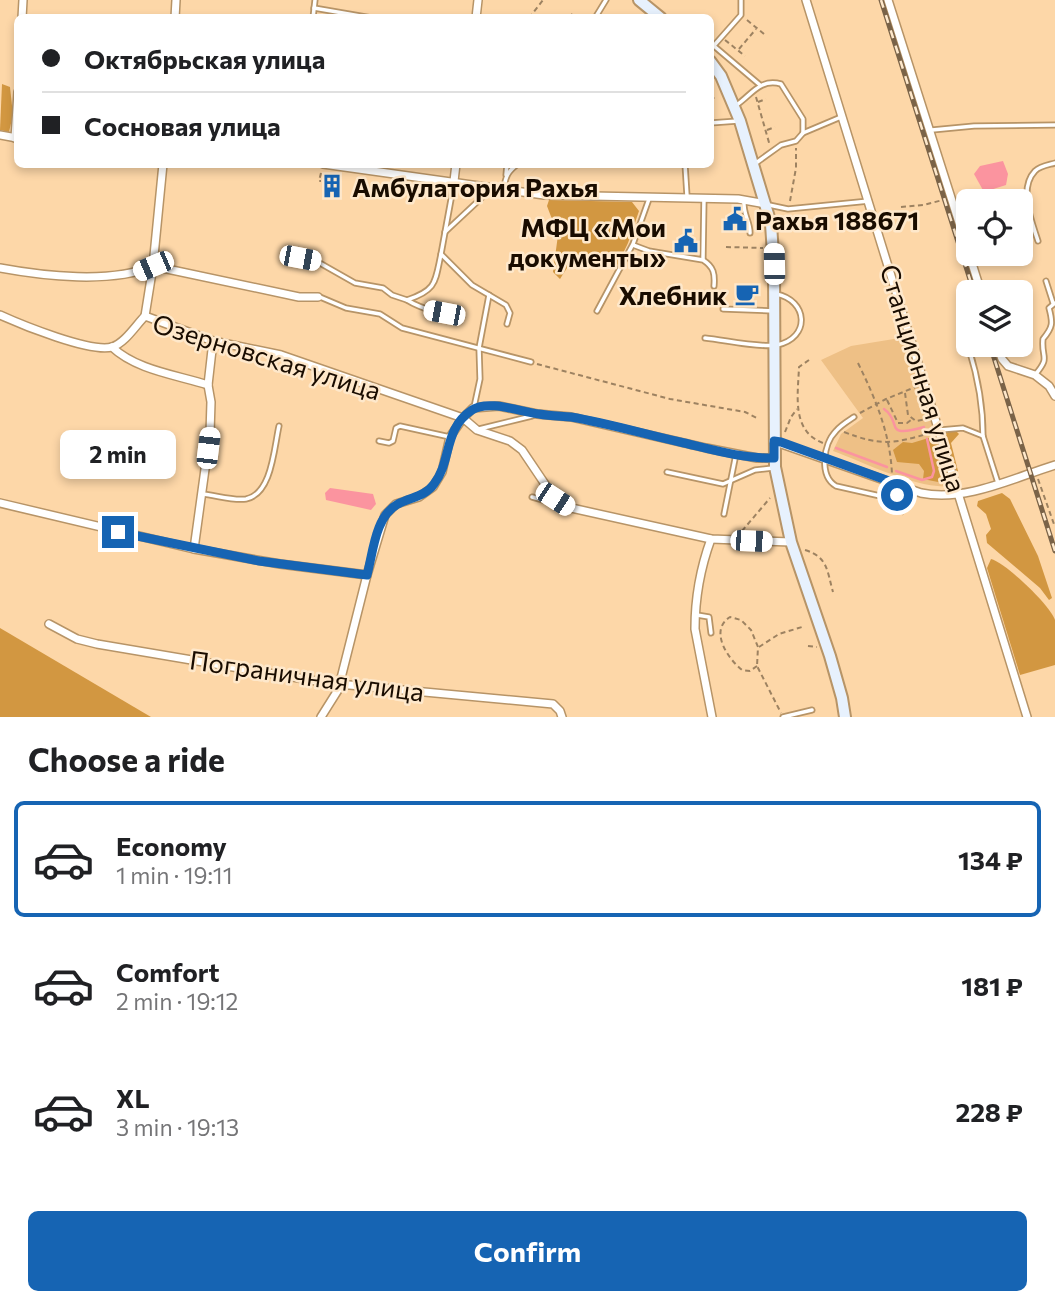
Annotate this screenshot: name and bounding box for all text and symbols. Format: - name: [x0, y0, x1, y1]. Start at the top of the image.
- text: Октябрьская улица: [84, 43, 325, 74]
- text: Сосновая улица: [84, 110, 281, 141]
- place label: Амбулатория Рахья: [352, 171, 598, 202]
- building icon: Амбулатория Рахья: [318, 172, 346, 200]
- map controls: [956, 189, 1033, 357]
- button: locate: [956, 189, 1033, 266]
- place label: Рахья 188671: [755, 204, 919, 235]
- public building icon: Рахья 188671: [721, 205, 749, 233]
- place label: МФЦ «Мои документы»: [508, 211, 666, 272]
- public building icon: МФЦ «Мои документы»: [672, 227, 700, 255]
- car: [764, 243, 785, 285]
- car: [278, 244, 323, 272]
- car: [130, 248, 177, 284]
- street label: Станционная улица: [875, 260, 973, 496]
- place label: Хлебник: [619, 279, 727, 310]
- cafe icon: Хлебник: [733, 280, 761, 308]
- button: layers: [956, 280, 1033, 357]
- car: [422, 299, 467, 327]
- street label: Озерновская улица: [149, 307, 385, 405]
- car: [196, 426, 221, 470]
- callout: 2 min: [60, 430, 176, 480]
- text: 2 min: [89, 440, 147, 468]
- car: [532, 479, 579, 519]
- route start: [881, 479, 913, 511]
- route end: [102, 516, 134, 548]
- car: [730, 530, 773, 552]
- street label: Пограничная улица: [188, 643, 426, 707]
- text: Choose a ride: [28, 739, 225, 779]
- icon: car: [32, 828, 95, 891]
- text: Economy: [116, 830, 227, 861]
- text: 134 ₽: [958, 844, 1023, 875]
- text: 1 min · 19:11: [116, 861, 233, 889]
- icon: car: [32, 954, 95, 1017]
- text: Comfort: [116, 956, 219, 987]
- text: 181 ₽: [961, 970, 1023, 1001]
- text: 2 min · 19:12: [116, 987, 238, 1015]
- icon: car: [32, 1080, 95, 1143]
- text: XL: [116, 1082, 150, 1113]
- text: 228 ₽: [955, 1096, 1023, 1127]
- text: 3 min · 19:13: [116, 1113, 239, 1141]
- button: Confirm: [28, 1211, 1027, 1291]

